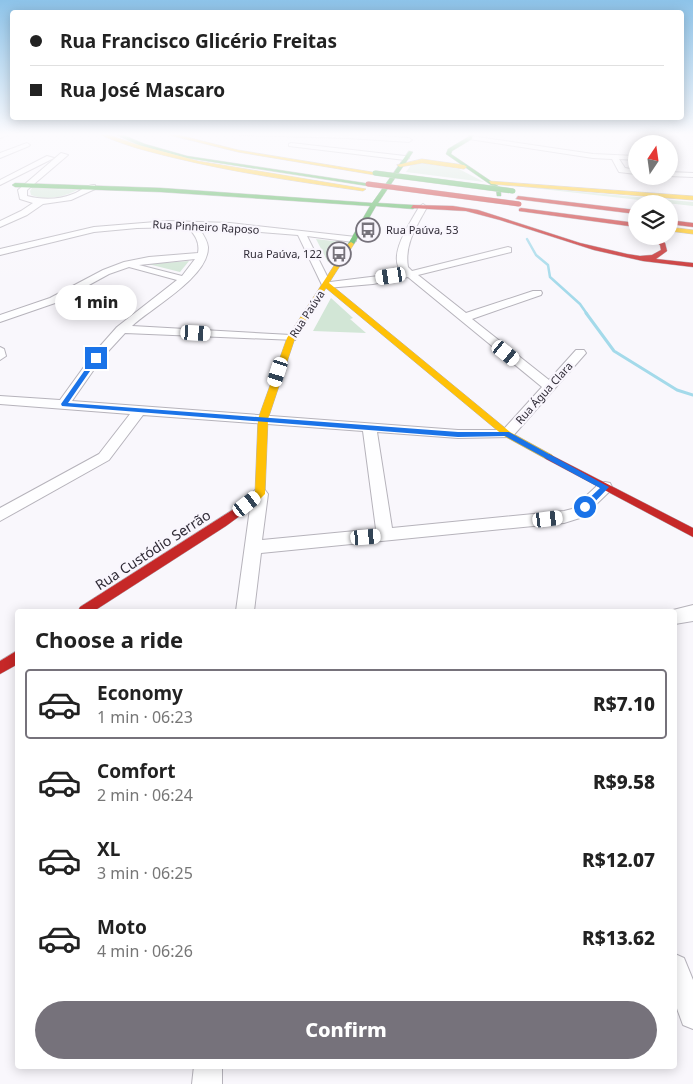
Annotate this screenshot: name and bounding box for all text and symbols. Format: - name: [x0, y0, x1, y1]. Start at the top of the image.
- text: Rua Francisco Glicério Freitas: [60, 28, 337, 54]
- text: Rua José Mascaro: [60, 77, 225, 103]
- north arrow: [628, 135, 678, 185]
- map controls: [628, 135, 678, 245]
- button: layers: [628, 195, 678, 245]
- street label: Rua Pinheiro Raposo: [152, 216, 260, 237]
- bus stop icon: Rua Paúva, 53: [355, 217, 381, 243]
- place label: Rua Paúva, 53: [386, 222, 458, 237]
- bus stop icon: Rua Paúva, 122: [326, 241, 352, 267]
- place label: Rua Paúva, 122: [243, 246, 322, 261]
- car: [375, 266, 406, 286]
- callout: 1 min: [55, 286, 137, 320]
- street label: Rua Paúva: [286, 287, 328, 340]
- text: 1 min: [74, 291, 118, 313]
- car: [180, 325, 211, 341]
- car: [489, 338, 522, 368]
- route end: [85, 347, 107, 369]
- car: [266, 355, 289, 389]
- street label: Rua Água Clara: [512, 358, 576, 427]
- car: [230, 489, 263, 519]
- route start: [574, 496, 596, 518]
- street label: Rua Custódio Serrão: [91, 505, 214, 594]
- car: [532, 510, 563, 528]
- car: [350, 528, 381, 546]
- text: Choose a ride: [35, 624, 183, 654]
- text: Economy: [97, 680, 183, 706]
- icon: car: [37, 682, 82, 727]
- text: R$7.10: [593, 691, 655, 717]
- text: 1 min · 06:23: [97, 706, 193, 728]
- text: Comfort: [97, 758, 176, 784]
- icon: car: [37, 760, 82, 805]
- text: R$9.58: [593, 769, 655, 795]
- text: 2 min · 06:24: [97, 784, 193, 806]
- text: XL: [97, 836, 120, 862]
- icon: car: [37, 838, 82, 883]
- text: R$12.07: [582, 847, 655, 873]
- text: 3 min · 06:25: [97, 862, 193, 884]
- text: Moto: [97, 914, 147, 940]
- icon: car: [37, 916, 82, 961]
- text: R$13.62: [582, 925, 655, 951]
- text: 4 min · 06:26: [97, 940, 193, 962]
- button: Confirm: [35, 1001, 657, 1059]

